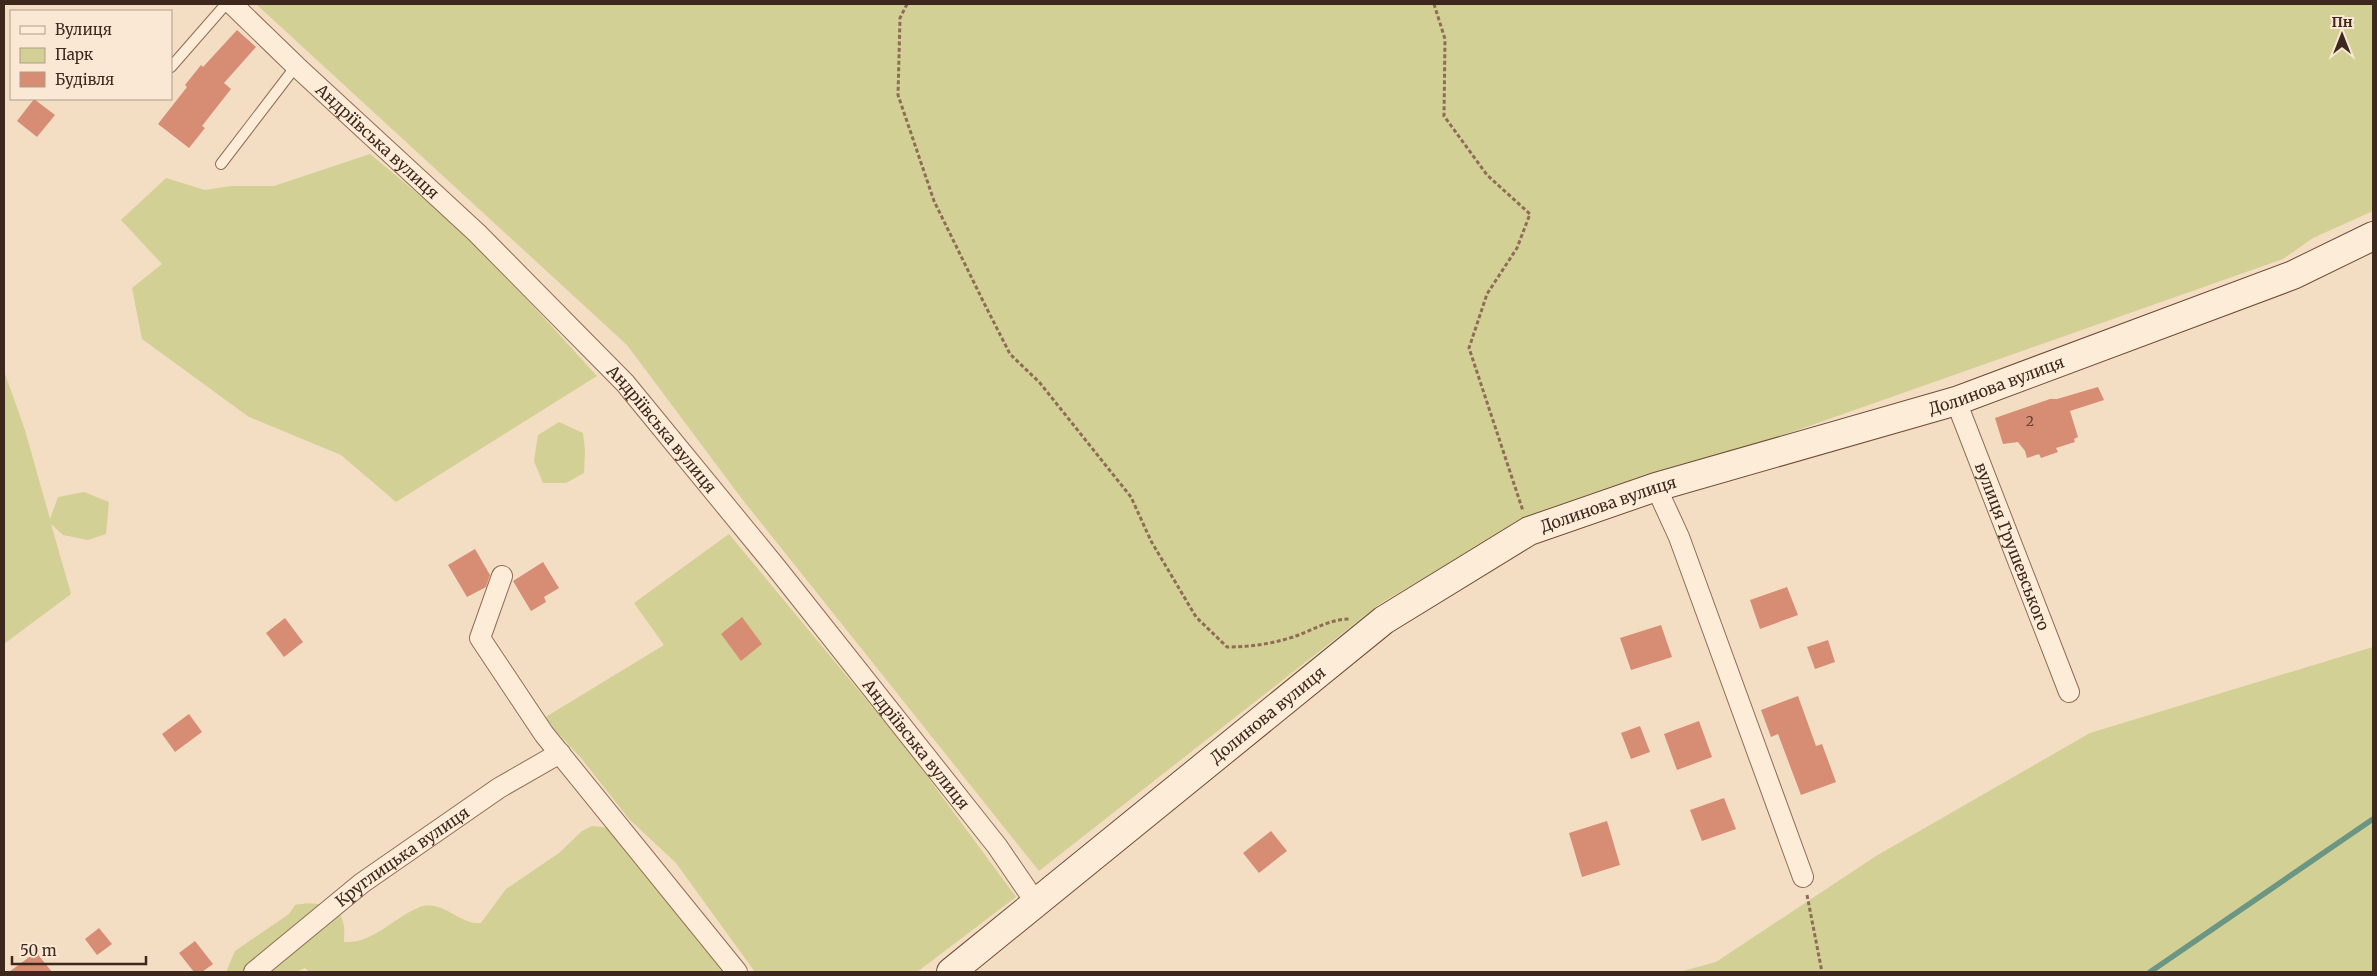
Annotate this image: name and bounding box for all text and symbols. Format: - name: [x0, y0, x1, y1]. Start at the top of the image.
- legend: [10, 10, 172, 100]
- north arrow: [2317, 10, 2367, 60]
- text: Пн: [2331, 13, 2353, 31]
- text: Вулиця: [55, 20, 112, 39]
- text: Парк: [55, 45, 94, 64]
- text: Будівля: [55, 70, 114, 89]
- street label: Андріївська вулиця: [311, 79, 443, 203]
- street label: Долинова вулиця: [1926, 351, 2067, 418]
- street label: Андріївська вулиця: [602, 360, 721, 497]
- house number: 2: [2026, 412, 2034, 430]
- street label: вулиця Грушевського: [1971, 460, 2054, 633]
- street label: Долинова вулиця: [1538, 472, 1679, 536]
- street label: Долинова вулиця: [1206, 662, 1329, 767]
- street label: Андріївська вулиця: [858, 674, 974, 813]
- street label: Круглицька вулиця: [331, 802, 473, 911]
- scale bar: [12, 934, 146, 966]
- text: 50 m: [20, 941, 57, 960]

